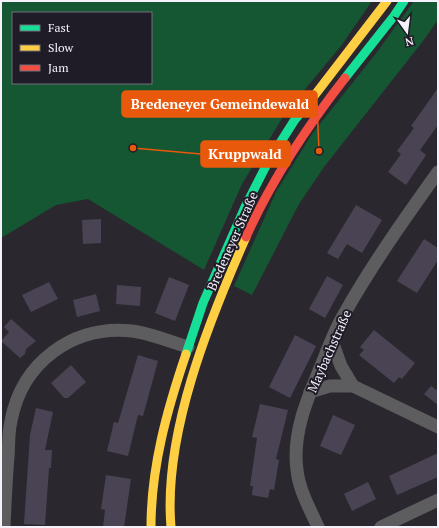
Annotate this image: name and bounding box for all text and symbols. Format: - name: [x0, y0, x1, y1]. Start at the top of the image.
- legend: [12, 12, 152, 84]
- north arrow: [387, 12, 427, 52]
- text: Fast: [48, 20, 71, 35]
- text: N: [403, 34, 415, 50]
- text: Slow: [48, 40, 74, 55]
- text: Jam: [48, 60, 69, 75]
- callout: Bredeneyer Gemeindewald: [122, 91, 317, 117]
- text: Bredeneyer Gemeindewald: [131, 94, 310, 113]
- callout: Kruppwald: [201, 141, 290, 167]
- text: Kruppwald: [208, 144, 282, 163]
- street label: Bredeneyer Straße: [202, 189, 262, 293]
- street label: Maybachstraße: [303, 307, 355, 395]

